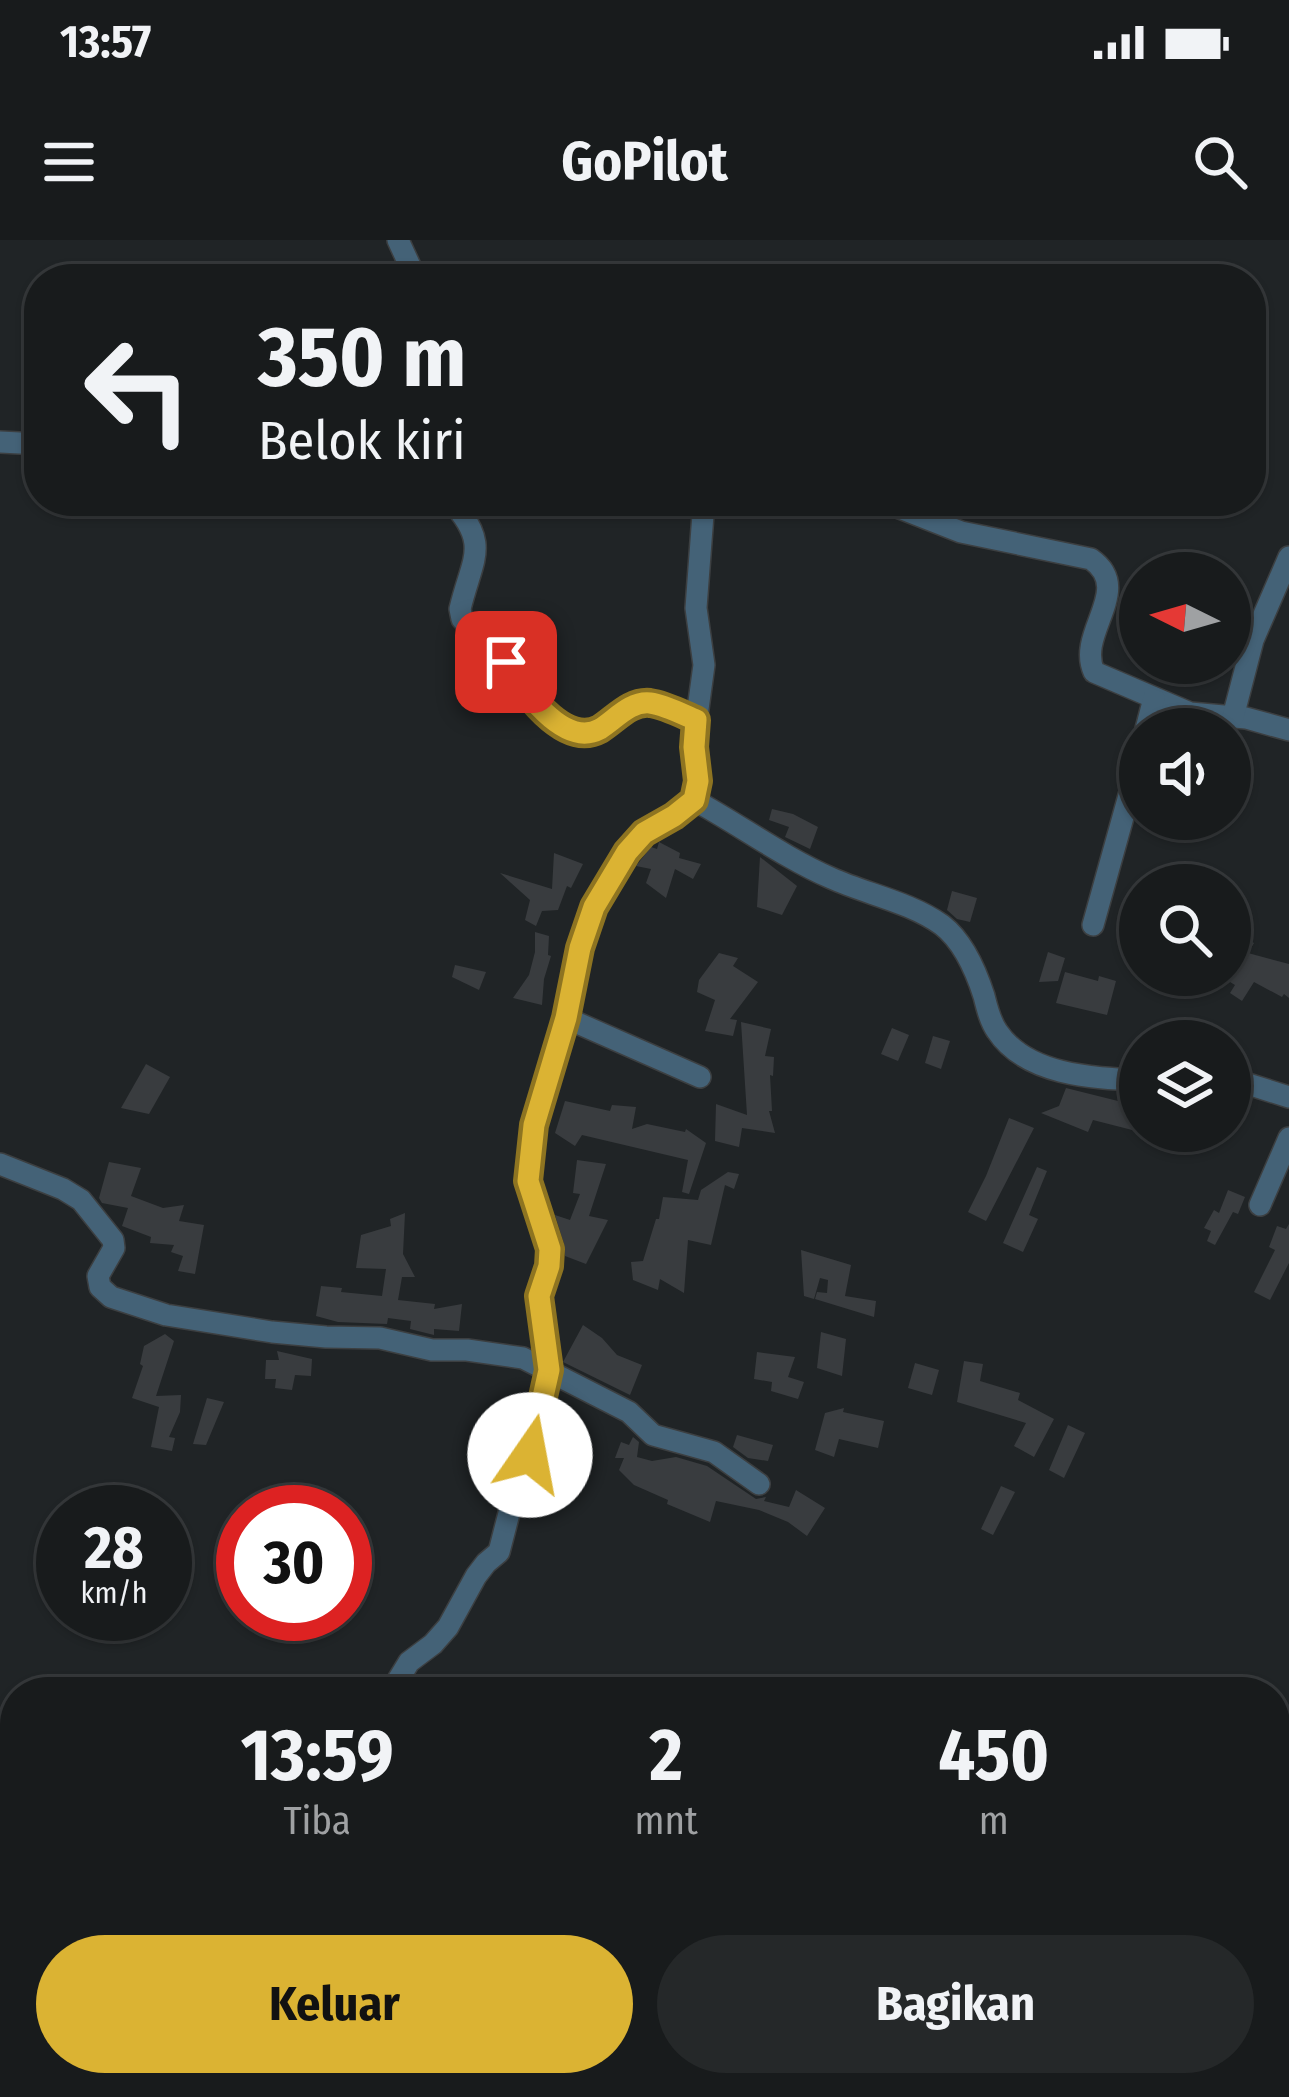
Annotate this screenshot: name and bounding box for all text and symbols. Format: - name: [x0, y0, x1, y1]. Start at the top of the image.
- text: 13:57: [60, 15, 151, 69]
- icon: menu: [36, 129, 102, 195]
- icon: search: [1187, 129, 1253, 195]
- text: GoPilot: [561, 130, 728, 194]
- text: 350 m: [258, 307, 466, 408]
- icon: left: [60, 312, 216, 468]
- text: Belok kiri: [258, 409, 466, 473]
- north arrow: [1119, 552, 1251, 684]
- map controls: [1119, 552, 1251, 1152]
- pin: [455, 611, 557, 713]
- icon: arrive: [473, 629, 539, 695]
- button: sound: [1119, 708, 1251, 840]
- button: search: [1119, 864, 1251, 996]
- button: layers: [1119, 1020, 1251, 1152]
- position arrow: [467, 1392, 593, 1518]
- speed limit sign: 30: [216, 1485, 372, 1641]
- text: 28: [84, 1512, 144, 1584]
- text: km/h: [81, 1575, 147, 1611]
- text: 13:59: [241, 1713, 394, 1799]
- text: 2: [649, 1713, 683, 1799]
- text: 450: [938, 1713, 1049, 1799]
- text: Tiba: [283, 1798, 351, 1844]
- text: mnt: [634, 1798, 698, 1844]
- text: m: [979, 1798, 1009, 1844]
- button: Keluar: [36, 1935, 633, 2073]
- button: Bagikan: [657, 1935, 1254, 2073]

